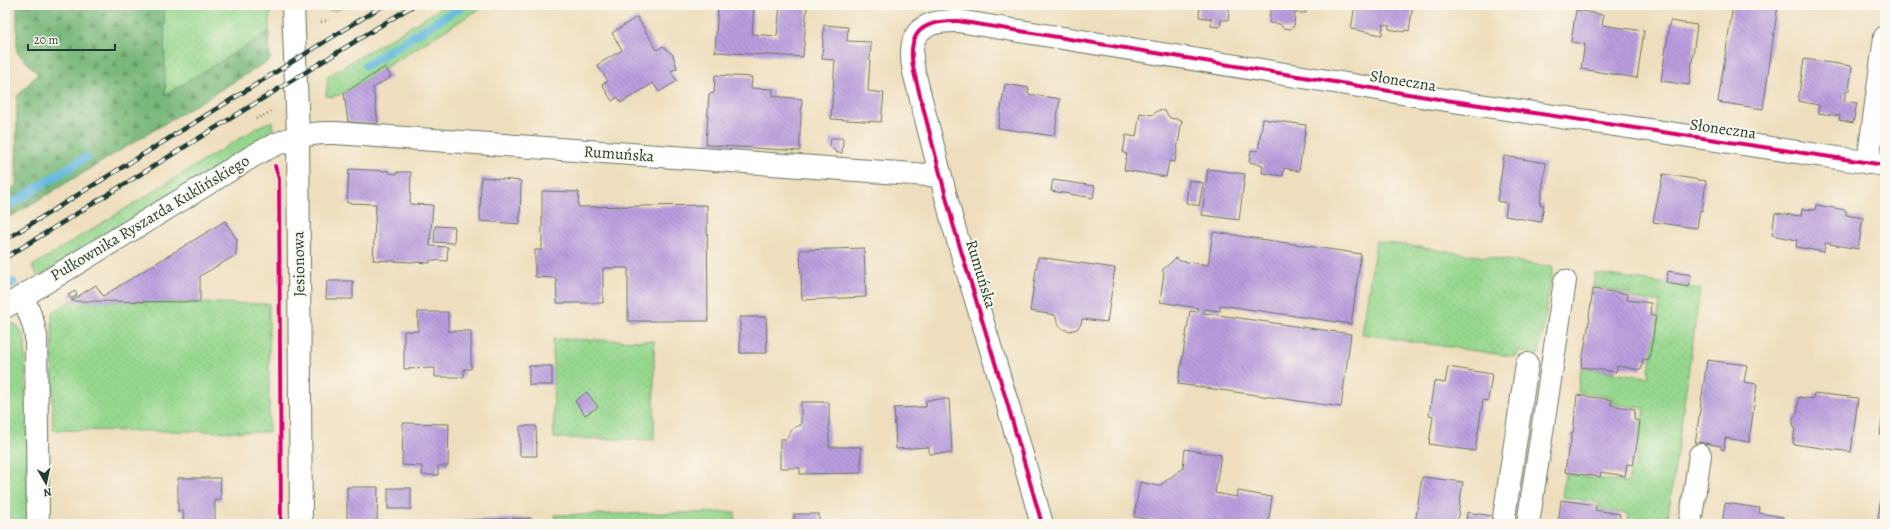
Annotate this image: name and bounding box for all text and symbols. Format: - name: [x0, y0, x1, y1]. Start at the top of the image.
- scale bar: [28, 26, 115, 52]
- text: 20 m: [34, 32, 58, 48]
- street label: Słoneczna: [1368, 65, 1438, 97]
- street label: Słoneczna: [1688, 113, 1758, 145]
- street label: Rumuńska: [583, 141, 655, 167]
- street label: Pułkownika Ryszarda Kuklińskiego: [46, 150, 254, 286]
- street label: Jesionowa: [287, 230, 311, 297]
- street label: Rumuńska: [960, 237, 1002, 311]
- north arrow: [26, 463, 66, 503]
- text: N: [42, 484, 53, 500]

